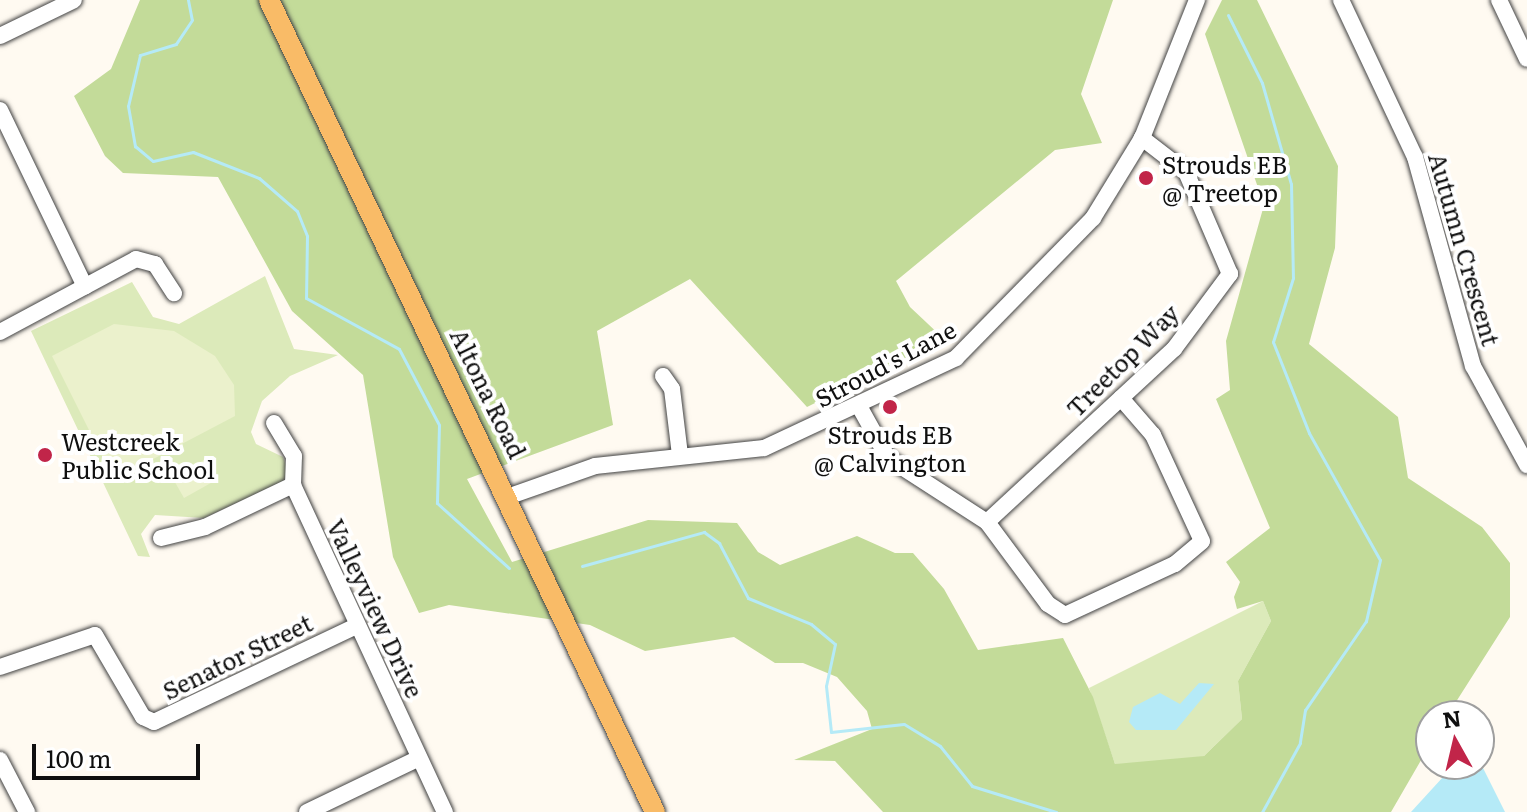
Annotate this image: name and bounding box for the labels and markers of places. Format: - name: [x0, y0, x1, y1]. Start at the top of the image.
- place label: Strouds EB @ Treetop: [1162, 150, 1287, 206]
- marker: Strouds EB @ Treetop: [1137, 169, 1155, 187]
- marker: Strouds EB @ Calvington: [881, 398, 899, 416]
- place label: Strouds EB @ Calvington: [814, 420, 966, 476]
- place label: Westcreek Public School: [61, 427, 215, 483]
- marker: Westcreek Public School: [36, 446, 54, 464]

